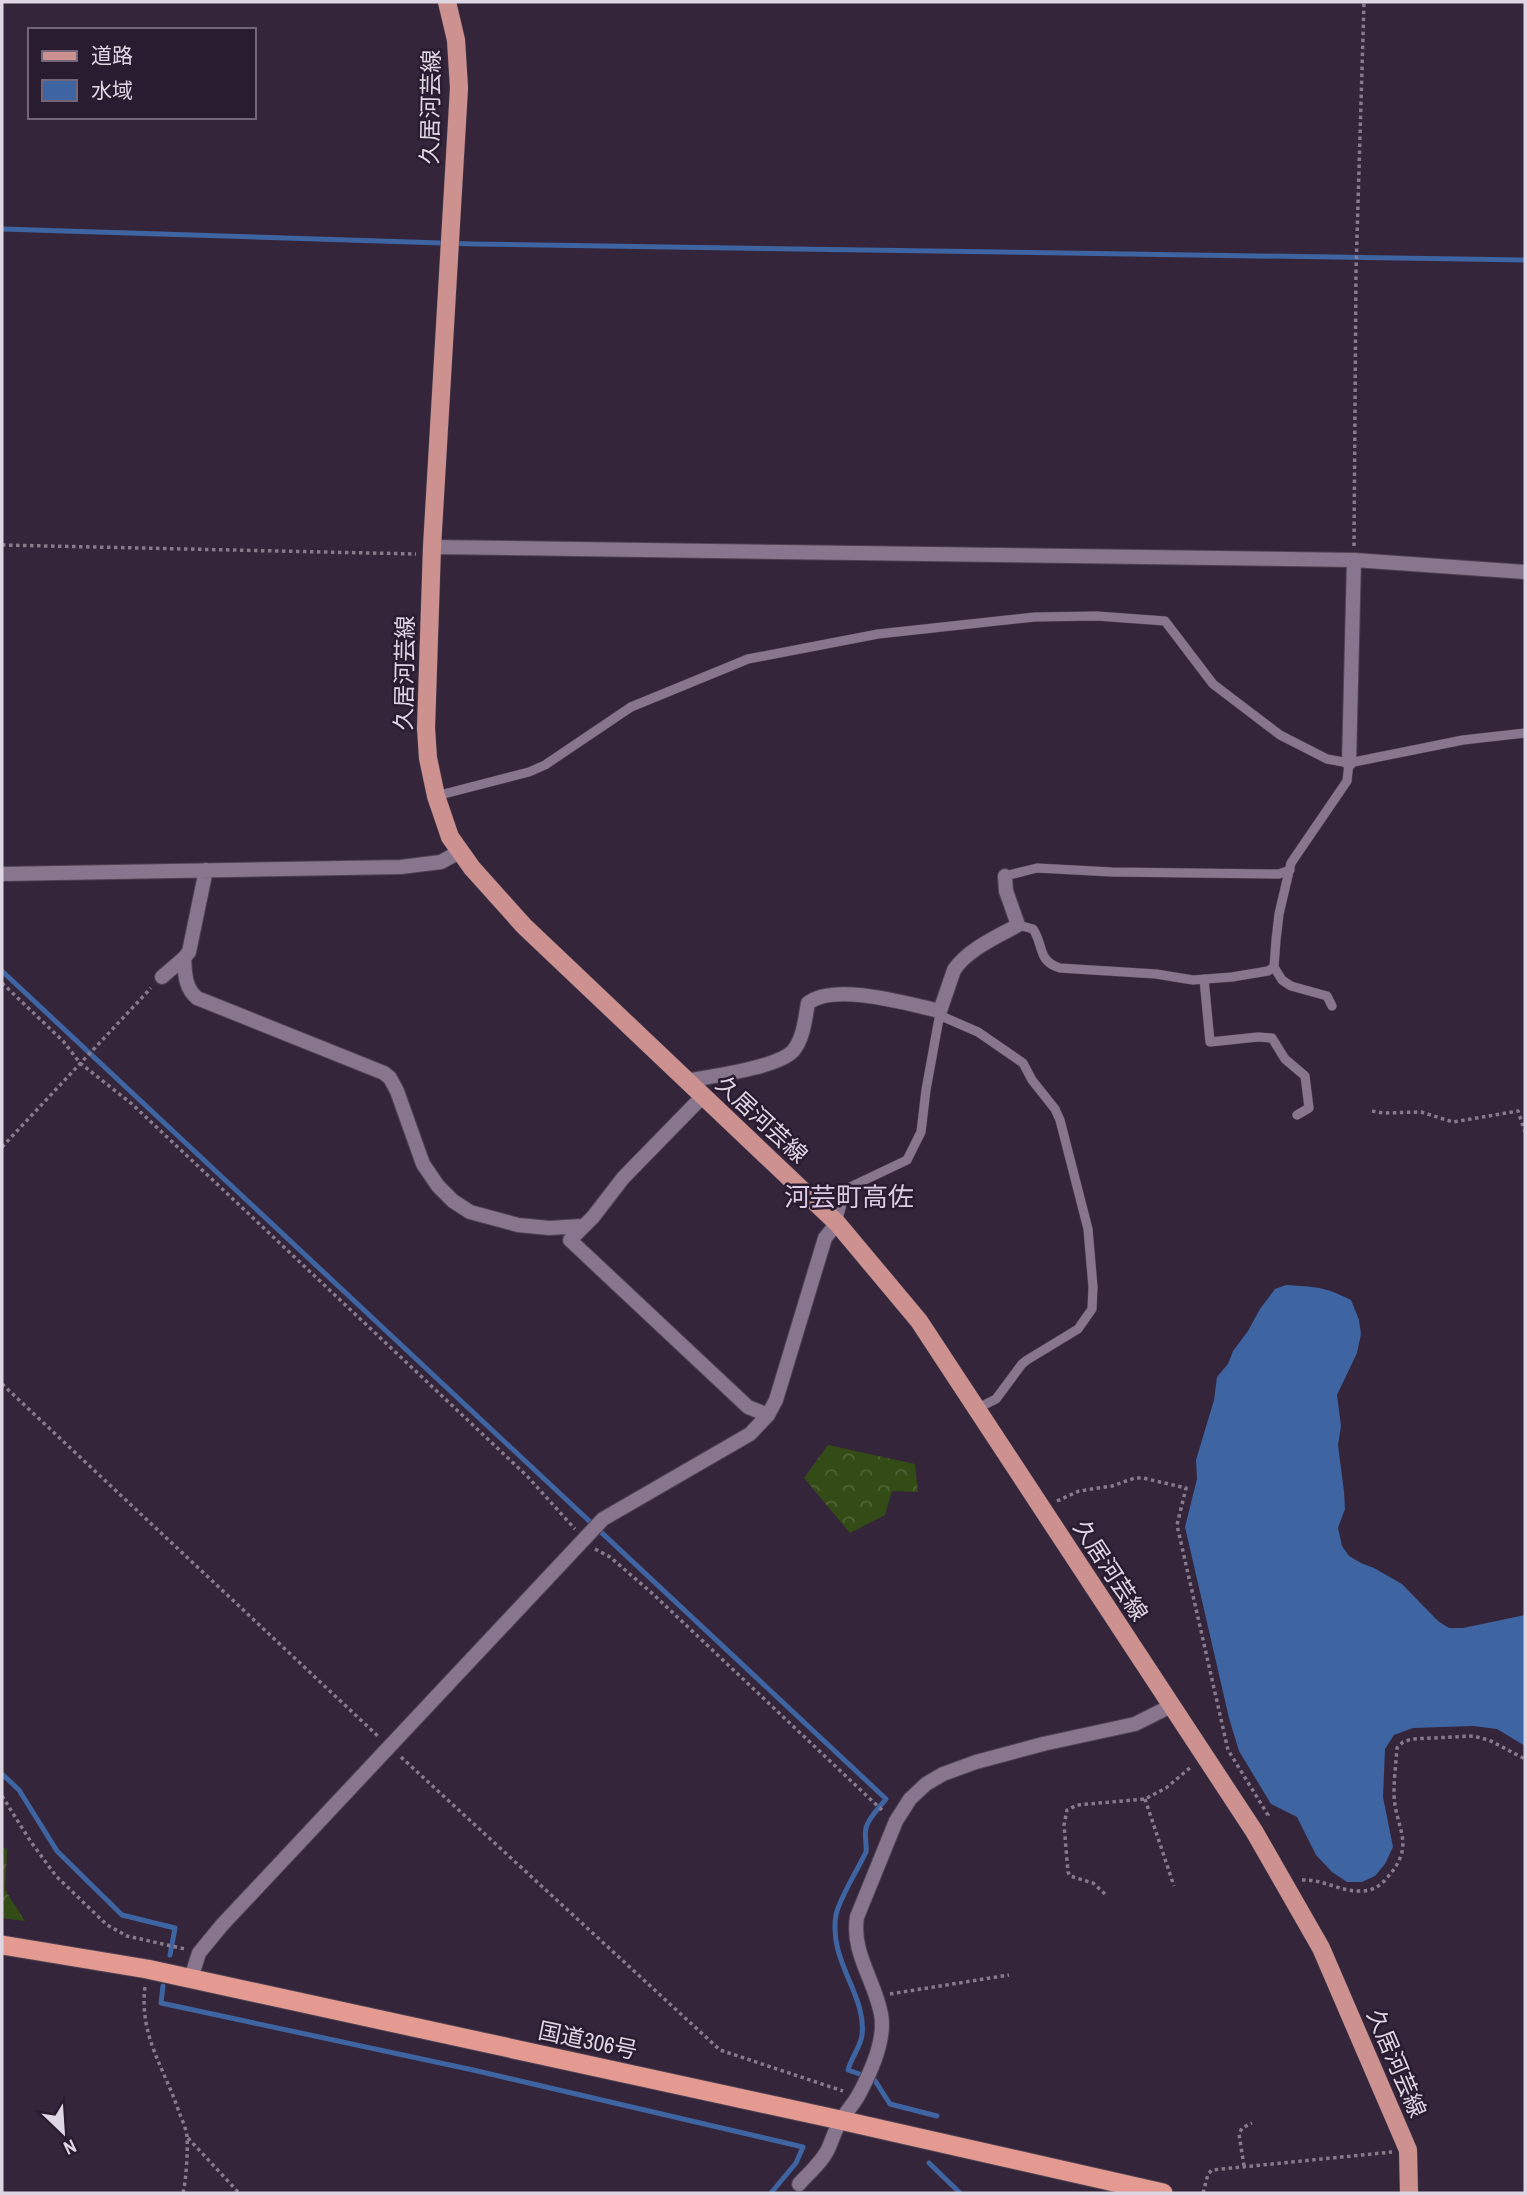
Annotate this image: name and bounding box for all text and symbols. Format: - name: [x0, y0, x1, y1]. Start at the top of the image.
- legend: [28, 28, 256, 119]
- text: 道路: [91, 41, 133, 70]
- street label: 久居河芸線: [413, 49, 447, 165]
- text: 水域: [91, 76, 133, 105]
- street label: 久居河芸線: [387, 615, 421, 731]
- street label: 久居河芸線: [709, 1068, 815, 1170]
- district label: 河芸町高佐: [784, 1179, 914, 1214]
- street label: 久居河芸線: [1067, 1513, 1155, 1627]
- street label: 久居河芸線: [1360, 2004, 1434, 2122]
- street label: 国道306号: [536, 2014, 640, 2066]
- north arrow: [28, 2097, 98, 2167]
- text: N: [60, 2133, 81, 2162]

